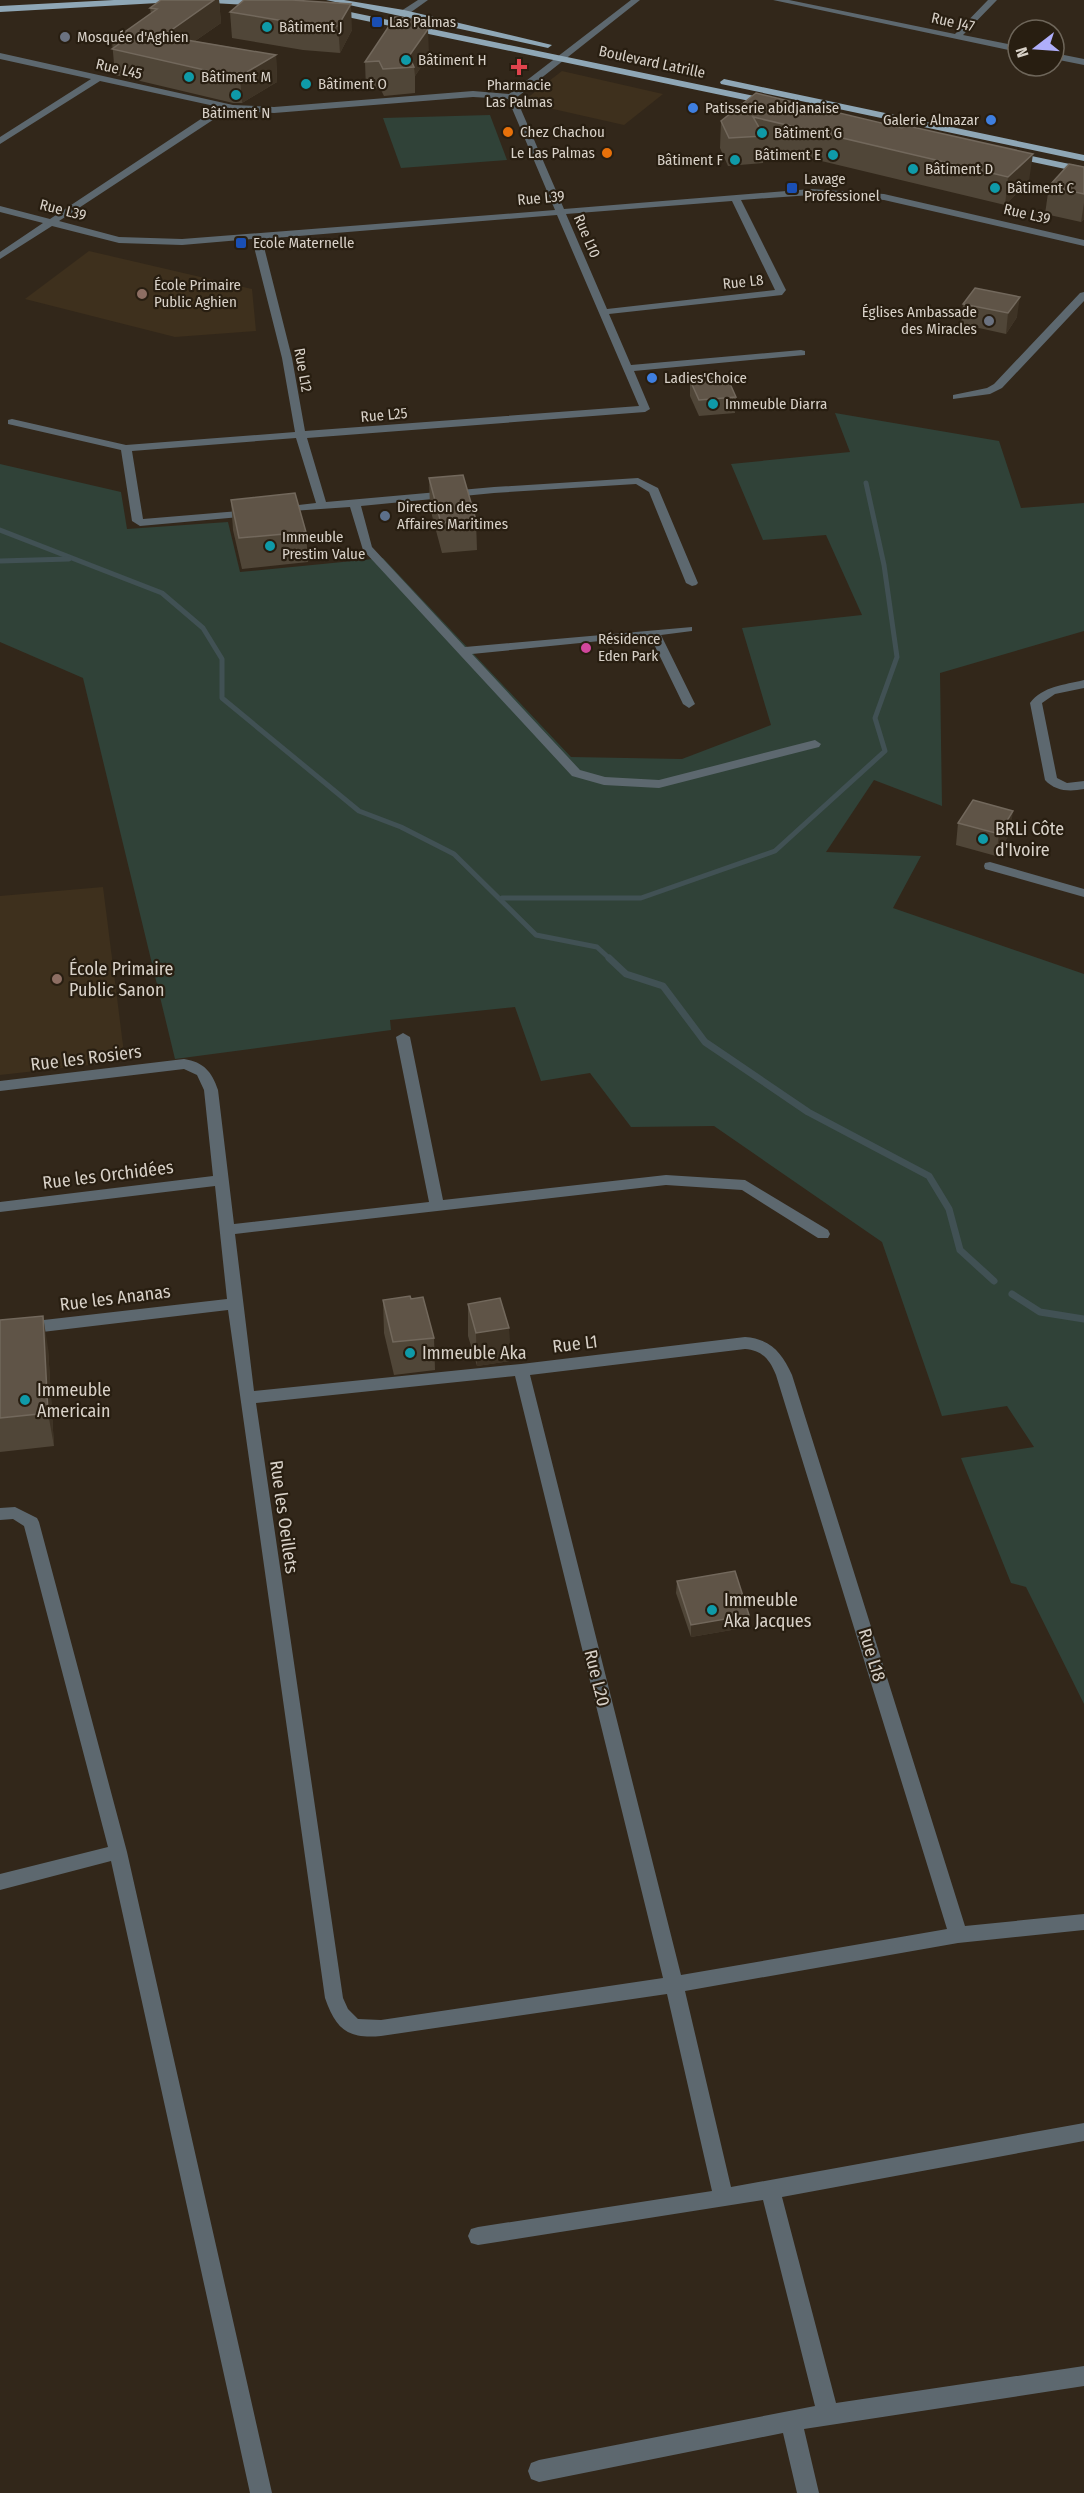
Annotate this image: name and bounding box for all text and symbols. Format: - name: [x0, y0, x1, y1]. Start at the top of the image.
- street label: Rue J47: [930, 9, 976, 35]
- place label: Las Palmas: [389, 13, 456, 31]
- marker: Las Palmas: [370, 15, 384, 29]
- place label: Bâtiment J: [279, 18, 343, 36]
- north arrow: [1006, 18, 1066, 78]
- marker: Bâtiment J: [260, 20, 274, 34]
- place label: Mosquée d'Aghien: [77, 28, 189, 46]
- marker: Mosquée d'Aghien: [58, 30, 72, 44]
- street label: Boulevard Latrille: [597, 42, 707, 82]
- text: N: [1012, 45, 1033, 60]
- place label: Bâtiment H: [418, 51, 487, 69]
- marker: Bâtiment H: [399, 53, 413, 67]
- street label: Rue L45: [94, 55, 144, 83]
- marker: Pharmacie Las Palmas: [512, 60, 526, 74]
- place label: Bâtiment M: [201, 68, 271, 86]
- marker: Bâtiment M: [182, 70, 196, 84]
- place label: Bâtiment O: [318, 75, 387, 93]
- place label: Pharmacie Las Palmas: [485, 76, 553, 111]
- marker: Bâtiment O: [299, 77, 313, 91]
- marker: Bâtiment N: [229, 88, 243, 102]
- place label: Patisserie abidjanaise: [705, 99, 839, 117]
- marker: Patisserie abidjanaise: [686, 101, 700, 115]
- place label: Bâtiment N: [202, 104, 270, 122]
- place label: Galerie Almazar: [883, 111, 980, 129]
- marker: Galerie Almazar: [984, 113, 998, 127]
- place label: Chez Chachou: [520, 123, 605, 141]
- place label: Bâtiment G: [774, 124, 842, 142]
- marker: Chez Chachou: [501, 125, 515, 139]
- marker: Bâtiment G: [755, 126, 769, 140]
- place label: Le Las Palmas: [511, 144, 595, 162]
- marker: Le Las Palmas: [600, 146, 614, 160]
- place label: Bâtiment E: [754, 146, 821, 164]
- marker: Bâtiment E: [826, 148, 840, 162]
- place label: Bâtiment F: [657, 151, 723, 169]
- marker: Bâtiment F: [728, 153, 742, 167]
- place label: Bâtiment D: [925, 160, 993, 178]
- marker: Bâtiment D: [906, 162, 920, 176]
- place label: Lavage Professionel: [804, 170, 880, 205]
- place label: Bâtiment C: [1007, 179, 1075, 197]
- marker: Lavage Professionel: [785, 181, 799, 195]
- marker: Bâtiment C: [988, 181, 1002, 195]
- street label: Rue L39: [517, 187, 565, 209]
- street label: Rue L39: [38, 196, 88, 224]
- street label: Rue L39: [1002, 200, 1052, 228]
- street label: Rue L10: [570, 212, 604, 260]
- place label: Ecole Maternelle: [253, 234, 355, 252]
- marker: Ecole Maternelle: [234, 236, 248, 250]
- street label: Rue L8: [722, 271, 764, 293]
- place label: École Primaire Public Aghien: [154, 276, 241, 311]
- marker: École Primaire Public Aghien: [135, 287, 149, 301]
- place label: Églises Ambassade des Miracles: [862, 303, 977, 338]
- marker: Églises Ambassade des Miracles: [982, 314, 996, 328]
- street label: Rue L12: [290, 347, 316, 394]
- place label: Ladies'Choice: [664, 369, 747, 387]
- marker: Ladies'Choice: [645, 371, 659, 385]
- place label: Immeuble Diarra: [725, 395, 827, 413]
- marker: Immeuble Diarra: [706, 397, 720, 411]
- street label: Rue L25: [360, 404, 408, 426]
- place label: Direction des Affaires Maritimes: [397, 498, 508, 533]
- marker: Direction des Affaires Maritimes: [378, 509, 392, 523]
- place label: Immeuble Prestim Value: [282, 528, 365, 563]
- marker: Immeuble Prestim Value: [263, 539, 277, 553]
- place label: Résidence Eden Park: [598, 630, 660, 665]
- marker: Résidence Eden Park: [579, 641, 593, 655]
- place label: BRLi Côte d'Ivoire: [995, 818, 1064, 861]
- marker: BRLi Côte d'Ivoire: [976, 832, 990, 846]
- place label: École Primaire Public Sanon: [69, 957, 174, 1001]
- marker: École Primaire Public Sanon: [50, 972, 64, 986]
- street label: Rue les Rosiers: [29, 1040, 143, 1076]
- street label: Rue les Orchidées: [41, 1156, 175, 1194]
- street label: Rue les Ananas: [58, 1280, 172, 1316]
- street label: Rue L1: [551, 1330, 599, 1358]
- place label: Immeuble Aka: [422, 1342, 527, 1364]
- marker: Immeuble Aka: [403, 1346, 417, 1360]
- place label: Immeuble Americain: [37, 1379, 111, 1422]
- marker: Immeuble Americain: [18, 1393, 32, 1407]
- street label: Rue les Oeillets: [265, 1459, 303, 1575]
- place label: Immeuble Aka Jacques: [724, 1589, 812, 1632]
- marker: Immeuble Aka Jacques: [705, 1603, 719, 1617]
- street label: Rue L18: [854, 1626, 890, 1684]
- street label: Rue L20: [579, 1647, 615, 1709]

